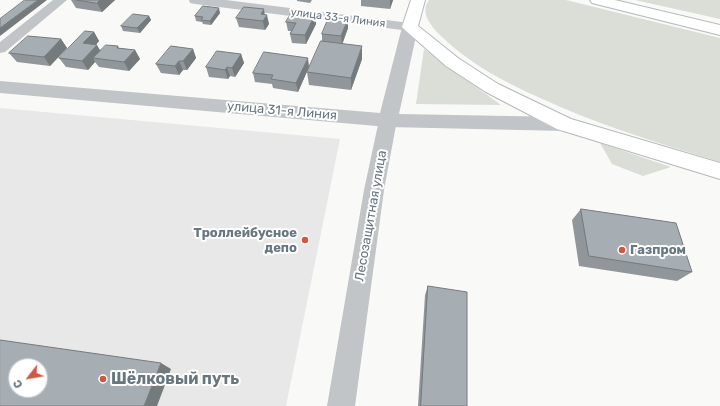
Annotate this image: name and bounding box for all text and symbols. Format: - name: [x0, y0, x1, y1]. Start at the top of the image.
- street label: улица 33-я Линия: [290, 6, 386, 30]
- street label: улица 31-я Линия: [226, 98, 338, 124]
- street label: Лесозащитная улица: [352, 149, 390, 283]
- place label: Троллейбусное депо: [193, 225, 297, 256]
- marker: Троллейбусное депо: [300, 235, 310, 245]
- place label: Газпром: [630, 242, 686, 258]
- marker: Газпром: [617, 245, 627, 255]
- north arrow: [8, 358, 48, 398]
- place label: Шёлковый путь: [111, 369, 239, 389]
- marker: Шёлковый путь: [98, 374, 108, 384]
- text: С: [11, 377, 26, 391]

